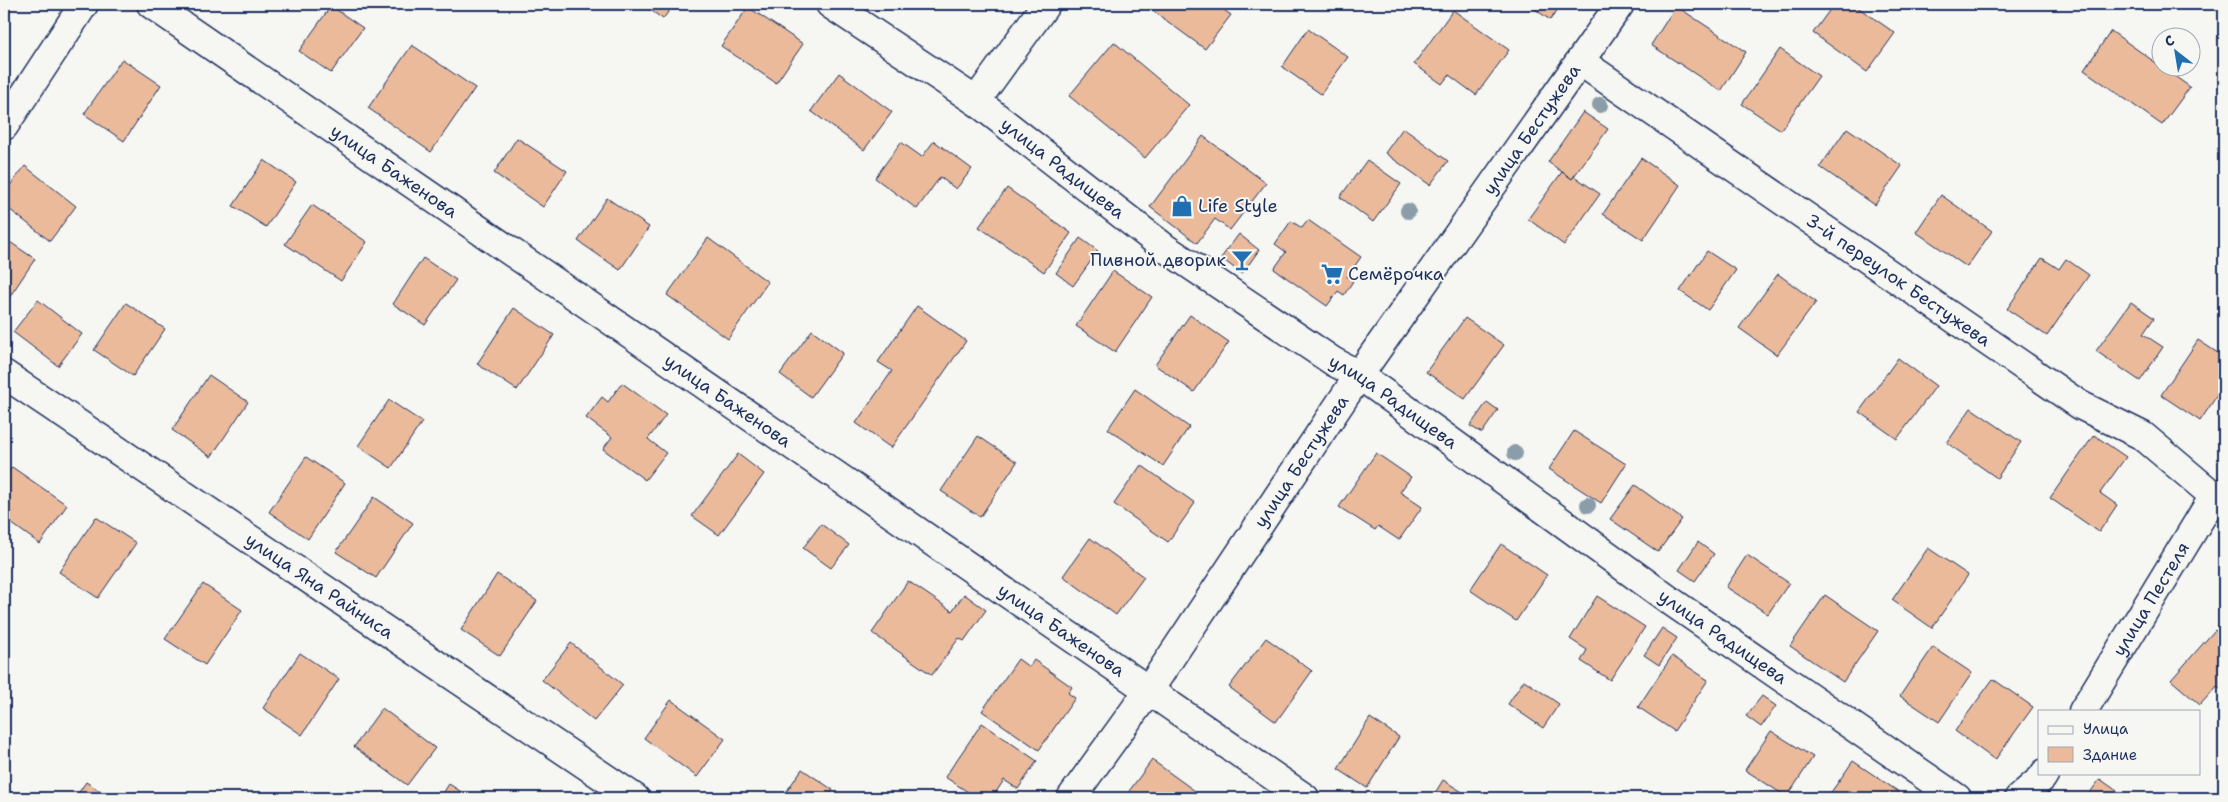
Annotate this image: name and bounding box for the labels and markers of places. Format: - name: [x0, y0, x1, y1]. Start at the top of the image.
- shop icon: Life Style: [1169, 193, 1195, 219]
- place label: Life Style: [1198, 194, 1278, 218]
- bar icon: Пивной дворик: [1229, 247, 1255, 273]
- place label: Пивной дворик: [1090, 248, 1226, 272]
- supermarket icon: Семёрочка: [1319, 261, 1345, 287]
- place label: Семёрочка: [1348, 262, 1444, 286]

